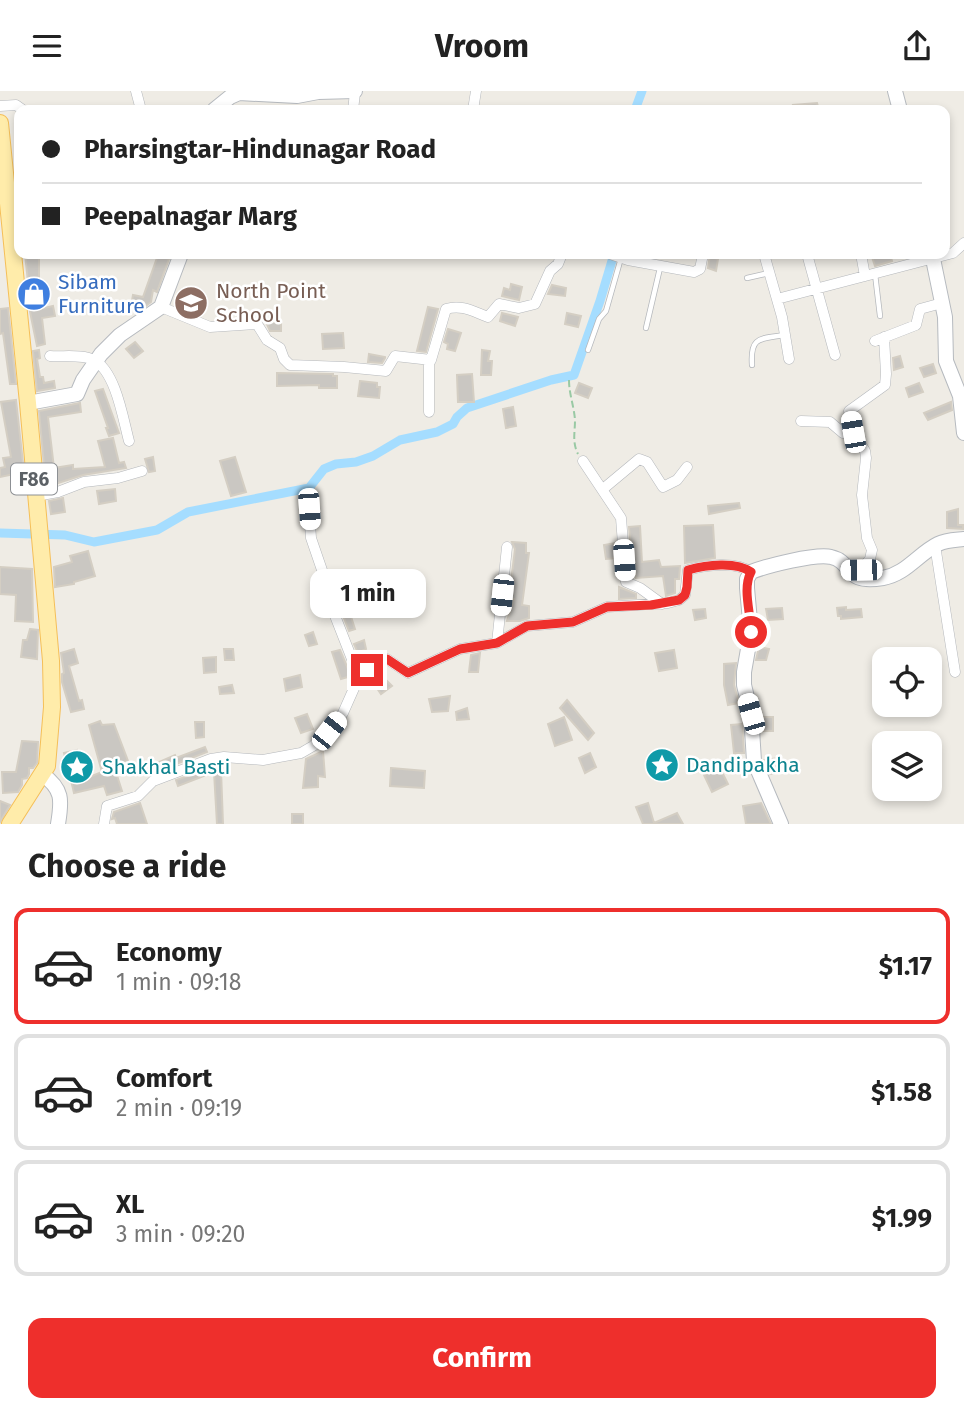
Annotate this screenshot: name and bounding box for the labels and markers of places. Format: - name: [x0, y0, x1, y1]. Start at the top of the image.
- place label: Sibam Furniture: [58, 269, 145, 319]
- shop icon: Sibam Furniture: [15, 275, 53, 313]
- place label: North Point School: [216, 278, 326, 328]
- school or university icon: North Point School: [172, 284, 210, 322]
- place icon: Dandipakha: [643, 746, 681, 784]
- place icon: Shakhal Basti: [58, 748, 96, 786]
- place label: Dandipakha: [686, 752, 800, 778]
- place label: Shakhal Basti: [102, 754, 230, 780]

